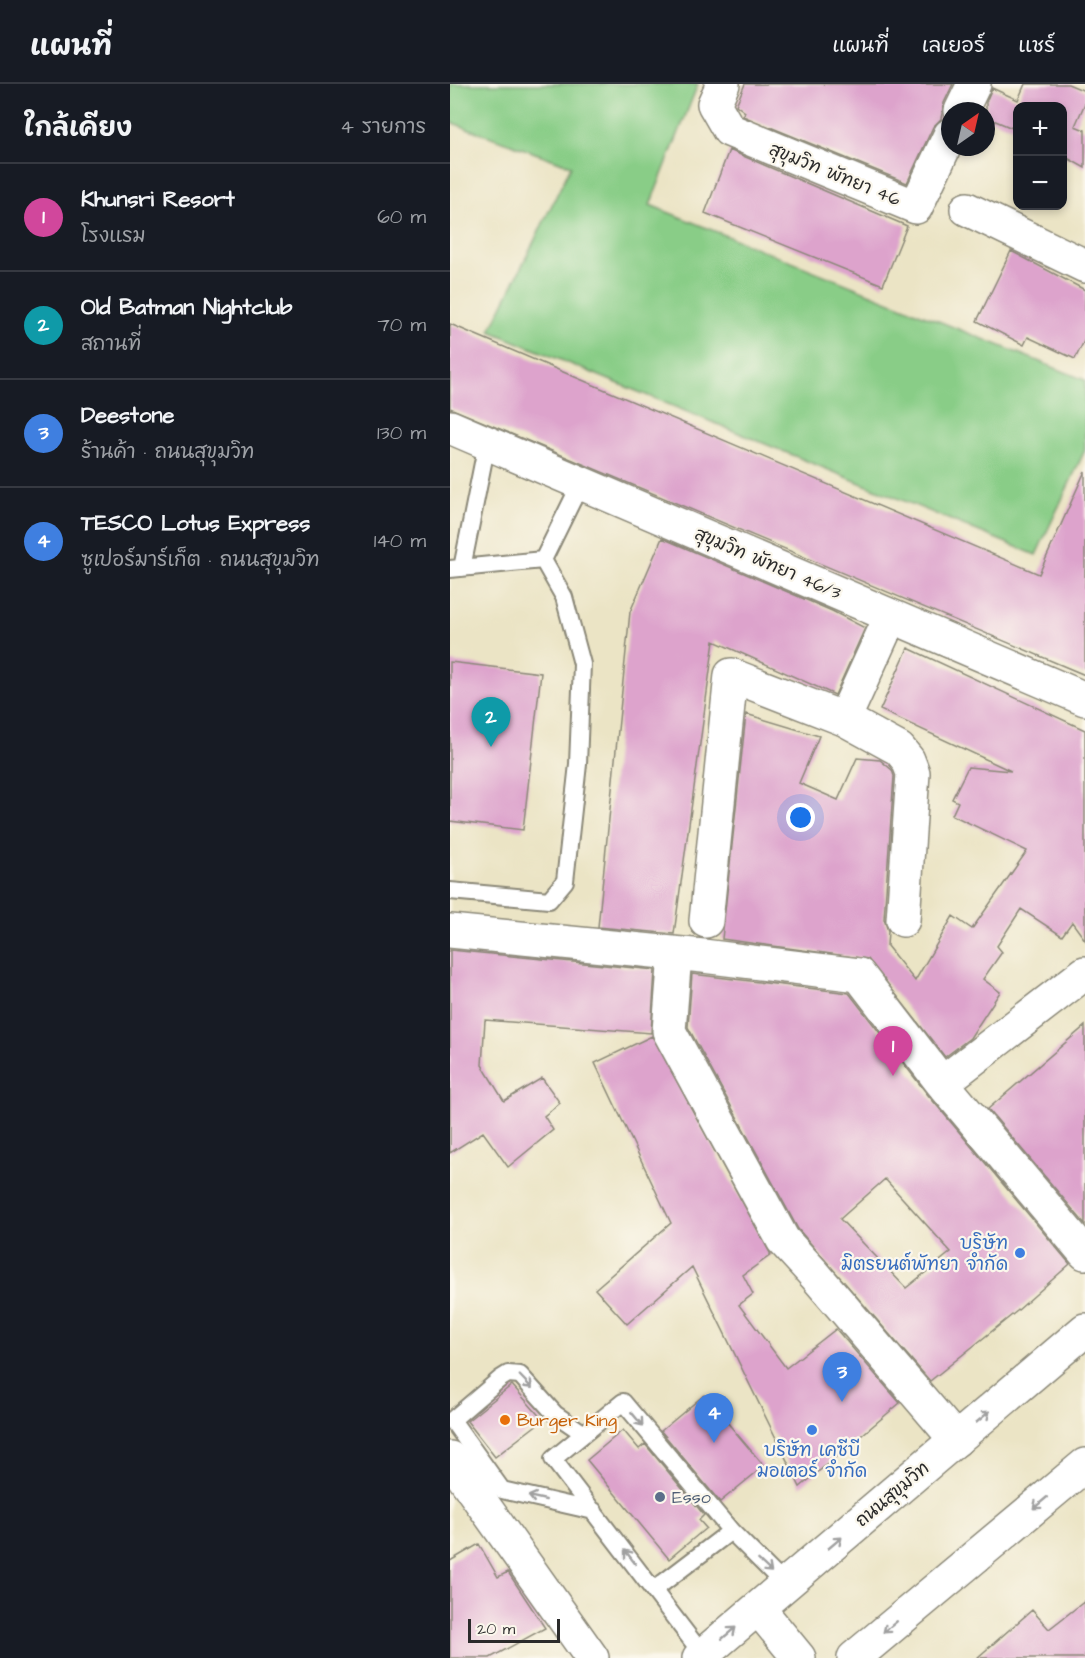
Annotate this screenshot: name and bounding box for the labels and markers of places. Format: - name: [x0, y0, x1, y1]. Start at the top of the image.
- pin: 2: [472, 698, 510, 747]
- pin: 1: [874, 1026, 912, 1076]
- place label: บริษัท มิตรยนต์พัทยา จำกัด: [841, 1231, 1008, 1277]
- marker: บริษัท มิตรยนต์พัทยา จำกัด: [1013, 1246, 1027, 1260]
- pin: 3: [822, 1352, 862, 1402]
- pin: 4: [694, 1394, 734, 1443]
- place label: Burger King: [517, 1408, 617, 1434]
- marker: Burger King: [498, 1413, 512, 1427]
- marker: บริษัท เคซีบี มอเตอร์ จำกัด: [805, 1423, 819, 1437]
- place label: บริษัท เคซีบี มอเตอร์ จำกัด: [757, 1438, 867, 1484]
- place label: Esso: [672, 1485, 711, 1510]
- marker: Esso: [653, 1490, 667, 1504]

